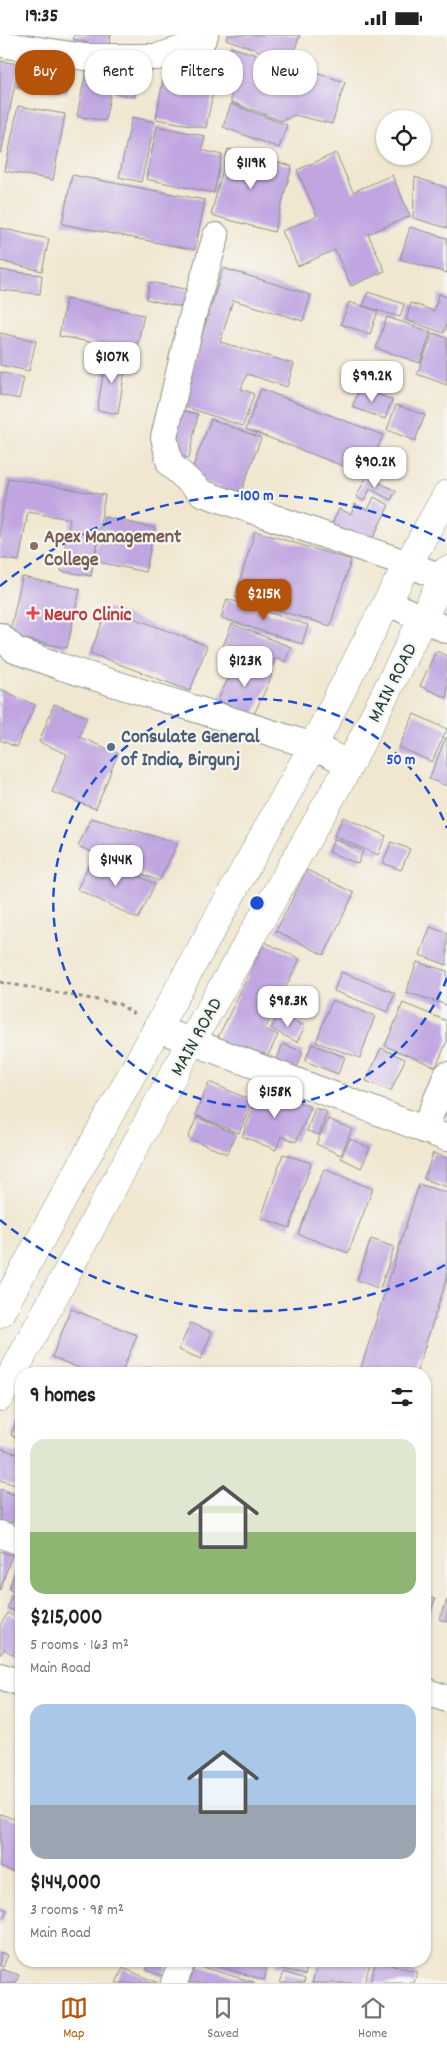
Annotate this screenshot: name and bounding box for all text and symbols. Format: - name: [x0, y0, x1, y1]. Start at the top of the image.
- text: 19:35: [25, 4, 58, 31]
- chip: Buy: [15, 50, 75, 95]
- chip: Rent: [85, 50, 152, 95]
- chip: Filters: [162, 50, 243, 95]
- chip: New: [253, 50, 317, 95]
- map controls: [376, 110, 431, 165]
- button: locate: [376, 110, 431, 165]
- pin: $119K: [216, 147, 286, 190]
- text: $119K: [236, 152, 266, 175]
- pin: $107K: [77, 341, 147, 384]
- text: $107K: [95, 346, 129, 369]
- pin: $99.2K: [331, 361, 413, 403]
- text: $99.2K: [352, 365, 392, 388]
- pin: $90.2K: [334, 447, 416, 489]
- text: $90.2K: [354, 451, 396, 474]
- text: 100 m: [240, 486, 274, 508]
- place label: Apex Management College: [44, 524, 182, 575]
- marker: Apex Management College: [28, 540, 40, 552]
- pin: $215K: [229, 579, 299, 621]
- text: $215K: [247, 583, 281, 606]
- place label: Neuro Clinic: [44, 602, 131, 630]
- marker: Neuro Clinic: [26, 606, 40, 620]
- street label: MAIN ROAD: [362, 639, 426, 728]
- pin: $123K: [210, 645, 280, 688]
- text: $123K: [228, 650, 262, 673]
- place label: Consulate General of India, Birgunj: [121, 724, 260, 775]
- marker: Consulate General of India, Birgunj: [105, 741, 117, 753]
- text: 50 m: [387, 750, 415, 772]
- pin: $144K: [81, 845, 151, 887]
- text: $144K: [100, 849, 132, 872]
- centre of rings: [248, 894, 266, 912]
- pin: $98.3K: [247, 985, 329, 1028]
- text: $98.3K: [268, 990, 308, 1013]
- street label: MAIN ROAD: [165, 993, 231, 1082]
- pin: $158K: [240, 1077, 310, 1119]
- text: $158K: [259, 1081, 291, 1104]
- text: 9 homes: [30, 1382, 96, 1412]
- icon: filters: [388, 1383, 416, 1411]
- icon: home: [178, 1472, 268, 1562]
- text: $215,000: [30, 1604, 102, 1634]
- text: 5 rooms · 163 m²: [30, 1634, 129, 1657]
- text: Main Road: [30, 1657, 91, 1680]
- icon: home: [178, 1737, 268, 1827]
- text: $144,000: [30, 1869, 101, 1899]
- text: 3 rooms · 98 m²: [30, 1899, 124, 1922]
- text: Main Road: [30, 1922, 91, 1945]
- tab: Map: [60, 1994, 88, 2044]
- tab: Saved: [207, 1994, 239, 2044]
- tab: Home: [358, 1994, 387, 2044]

